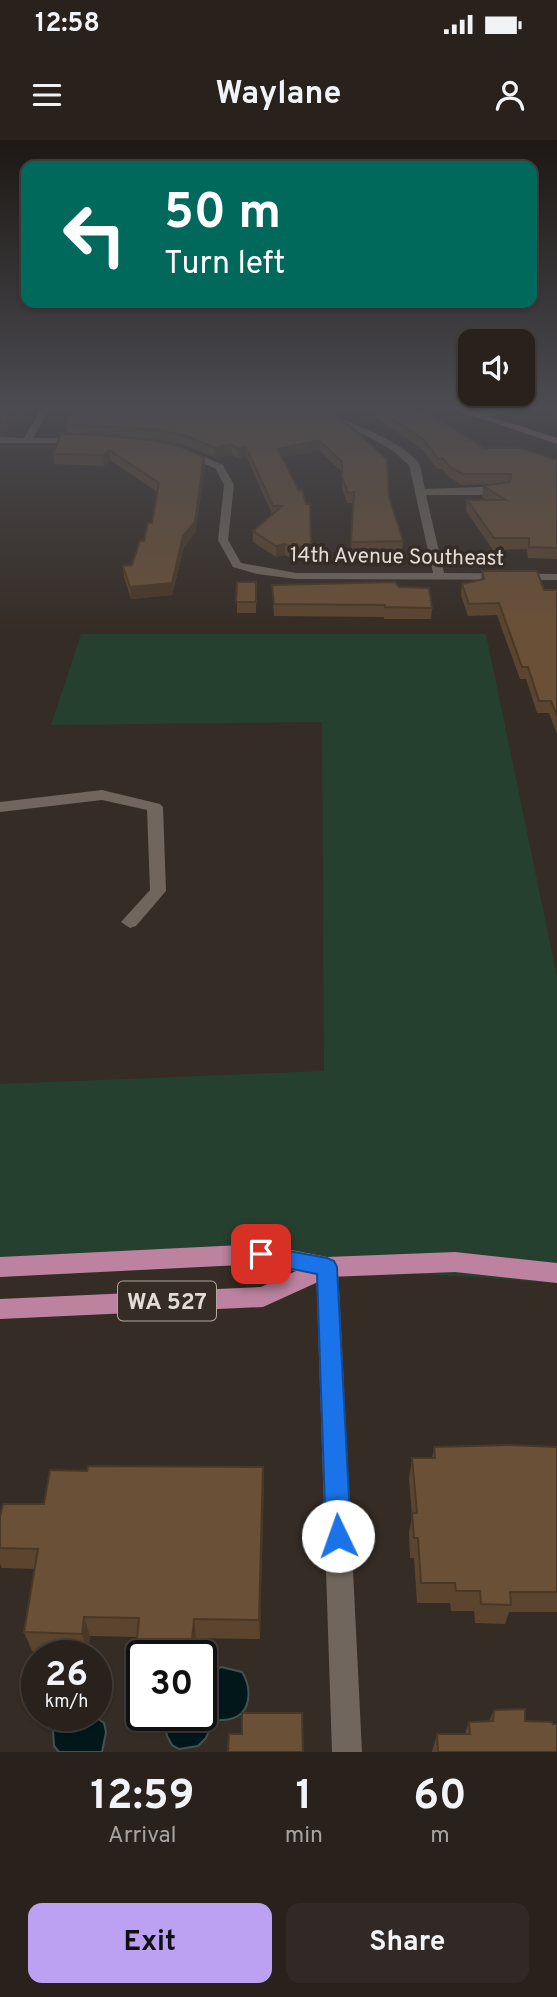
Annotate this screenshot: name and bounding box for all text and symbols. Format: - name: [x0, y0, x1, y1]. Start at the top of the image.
- text: 12:58: [35, 8, 100, 41]
- text: Waylane: [216, 75, 341, 115]
- icon: menu: [28, 76, 66, 114]
- icon: person: [491, 76, 529, 114]
- text: 50 m: [164, 184, 281, 246]
- icon: left: [49, 189, 140, 280]
- text: Turn left: [164, 245, 285, 285]
- map controls: [458, 329, 535, 406]
- button: sound: [458, 329, 535, 406]
- street label: 14th Avenue Southeast: [290, 542, 504, 573]
- pin: [231, 1224, 291, 1284]
- icon: arrive: [242, 1235, 280, 1273]
- road number: WA 527: [118, 1282, 216, 1320]
- position arrow: [301, 1499, 375, 1573]
- speed limit sign: 30: [126, 1640, 217, 1731]
- text: 26: [45, 1654, 88, 1698]
- text: km/h: [45, 1691, 88, 1714]
- text: 12:59: [90, 1771, 194, 1824]
- text: 1: [295, 1771, 312, 1824]
- text: 60: [413, 1771, 467, 1824]
- text: Arrival: [108, 1822, 177, 1851]
- text: min: [285, 1822, 323, 1851]
- text: m: [430, 1822, 450, 1851]
- button: Exit: [28, 1903, 272, 1983]
- button: Share: [286, 1903, 529, 1983]

